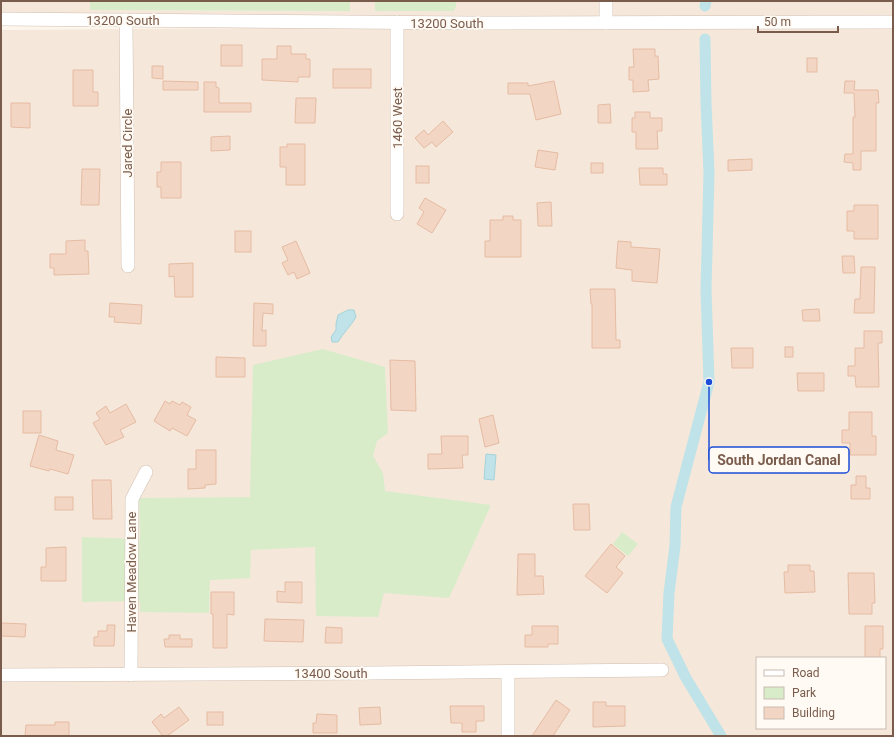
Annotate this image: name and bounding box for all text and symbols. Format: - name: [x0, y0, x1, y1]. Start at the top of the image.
- scale bar: [758, 8, 838, 34]
- street label: 13200 South: [86, 13, 160, 28]
- text: 50 m: [764, 15, 791, 29]
- street label: 13200 South: [410, 16, 484, 31]
- street label: 1460 West: [390, 87, 405, 149]
- street label: Jared Circle: [120, 109, 135, 177]
- callout: South Jordan Canal: [709, 447, 849, 473]
- text: South Jordan Canal: [717, 452, 841, 468]
- street label: Haven Meadow Lane: [124, 511, 139, 632]
- legend: [756, 657, 886, 729]
- street label: 13400 South: [294, 666, 368, 681]
- text: Road: [792, 666, 820, 680]
- text: Park: [792, 686, 817, 700]
- text: Building: [792, 706, 835, 720]

